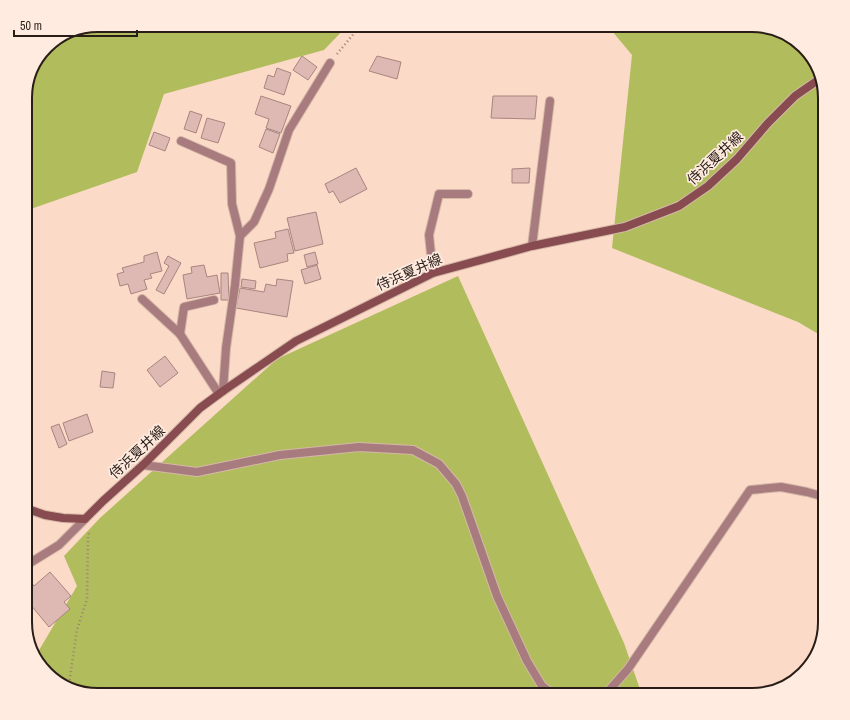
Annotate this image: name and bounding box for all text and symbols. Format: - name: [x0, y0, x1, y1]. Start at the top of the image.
- scale bar: [14, 12, 137, 38]
- text: 50 m: [20, 18, 42, 34]
- street label: 侍浜夏井線: [683, 128, 747, 188]
- street label: 侍浜夏井線: [373, 250, 445, 294]
- street label: 侍浜夏井線: [105, 422, 169, 482]

